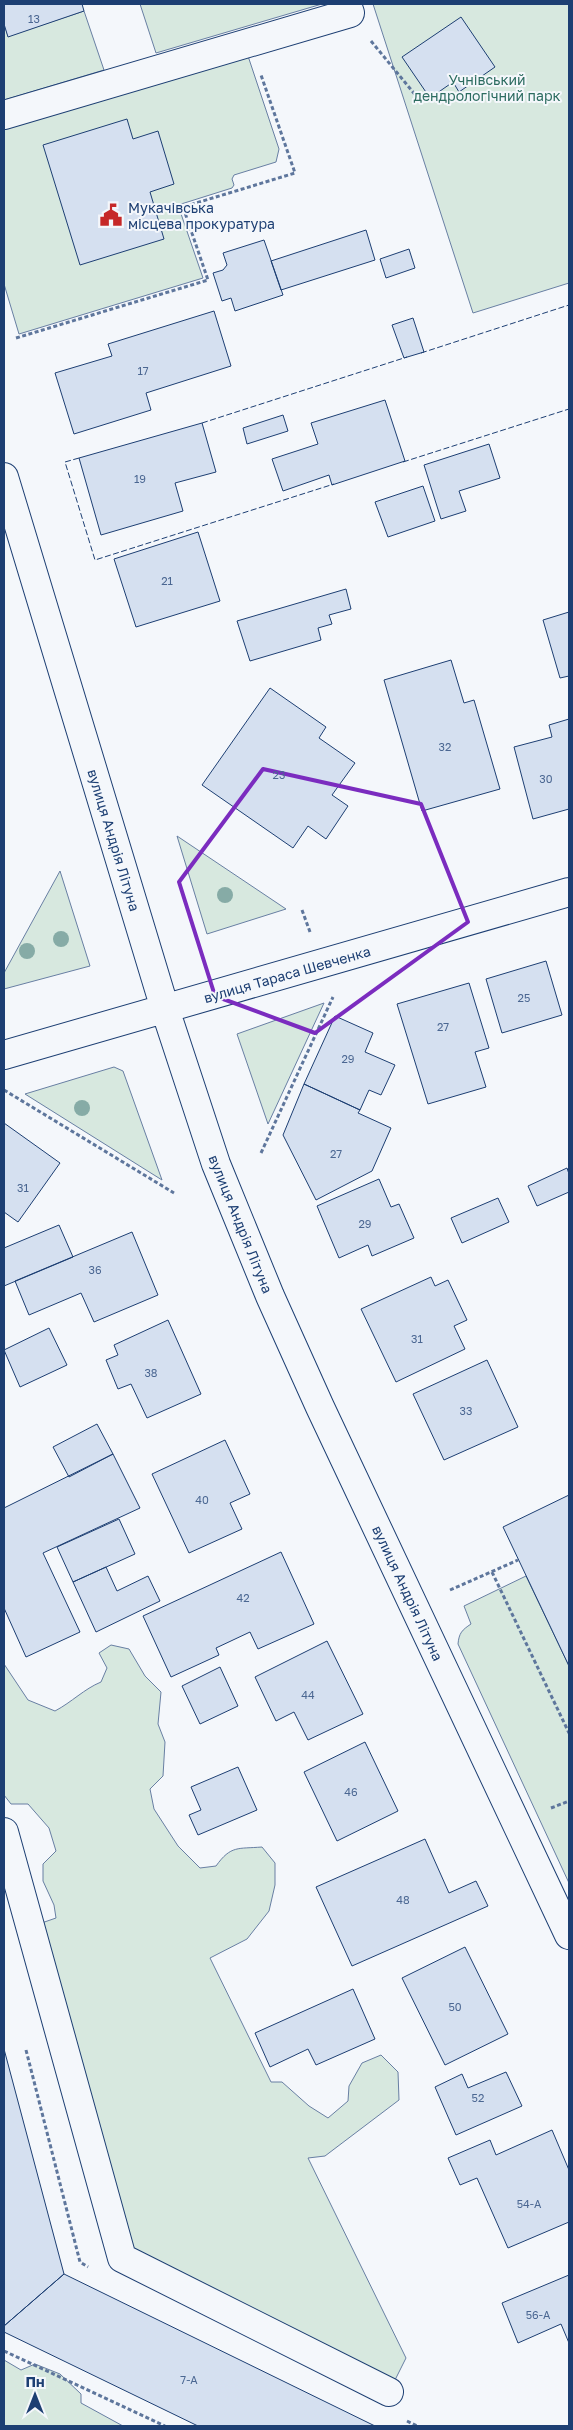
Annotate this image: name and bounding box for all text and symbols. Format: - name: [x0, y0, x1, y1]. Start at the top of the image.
- house number: 13: [28, 12, 40, 25]
- park label: Учнівський дендрологічний парк: [413, 71, 561, 104]
- place label: Мукачівська місцева прокуратура: [128, 199, 275, 232]
- public building icon: Мукачівська місцева прокуратура: [98, 202, 124, 228]
- house number: 17: [137, 364, 149, 377]
- house number: 19: [134, 472, 146, 485]
- house number: 21: [161, 574, 173, 587]
- house number: 32: [439, 740, 451, 753]
- street label: вулиця Андрія Літуна: [84, 767, 144, 913]
- house number: 23: [273, 768, 285, 781]
- house number: 30: [539, 772, 553, 785]
- street label: вулиця Тараса Шевченка: [202, 942, 372, 1006]
- house number: 25: [518, 991, 530, 1004]
- house number: 27: [437, 1020, 449, 1033]
- house number: 29: [341, 1052, 355, 1065]
- house number: 27: [330, 1147, 342, 1160]
- street label: вулиця Андрія Літуна: [205, 1152, 277, 1296]
- house number: 31: [17, 1181, 29, 1194]
- house number: 29: [358, 1217, 372, 1230]
- house number: 36: [88, 1263, 102, 1276]
- house number: 31: [411, 1332, 423, 1345]
- house number: 38: [144, 1366, 158, 1379]
- house number: 33: [460, 1404, 472, 1417]
- house number: 40: [195, 1493, 209, 1506]
- street label: вулиця Андрія Літуна: [369, 1522, 447, 1664]
- house number: 42: [236, 1591, 250, 1604]
- house number: 44: [301, 1688, 315, 1701]
- house number: 46: [344, 1785, 358, 1798]
- house number: 48: [396, 1893, 410, 1906]
- house number: 50: [448, 2000, 462, 2013]
- house number: 52: [472, 2091, 484, 2104]
- house number: 54-А: [517, 2197, 542, 2210]
- house number: 56-А: [526, 2308, 551, 2321]
- north arrow: [10, 2370, 60, 2420]
- text: Пн: [25, 2373, 45, 2390]
- house number: 7-А: [180, 2373, 198, 2386]

